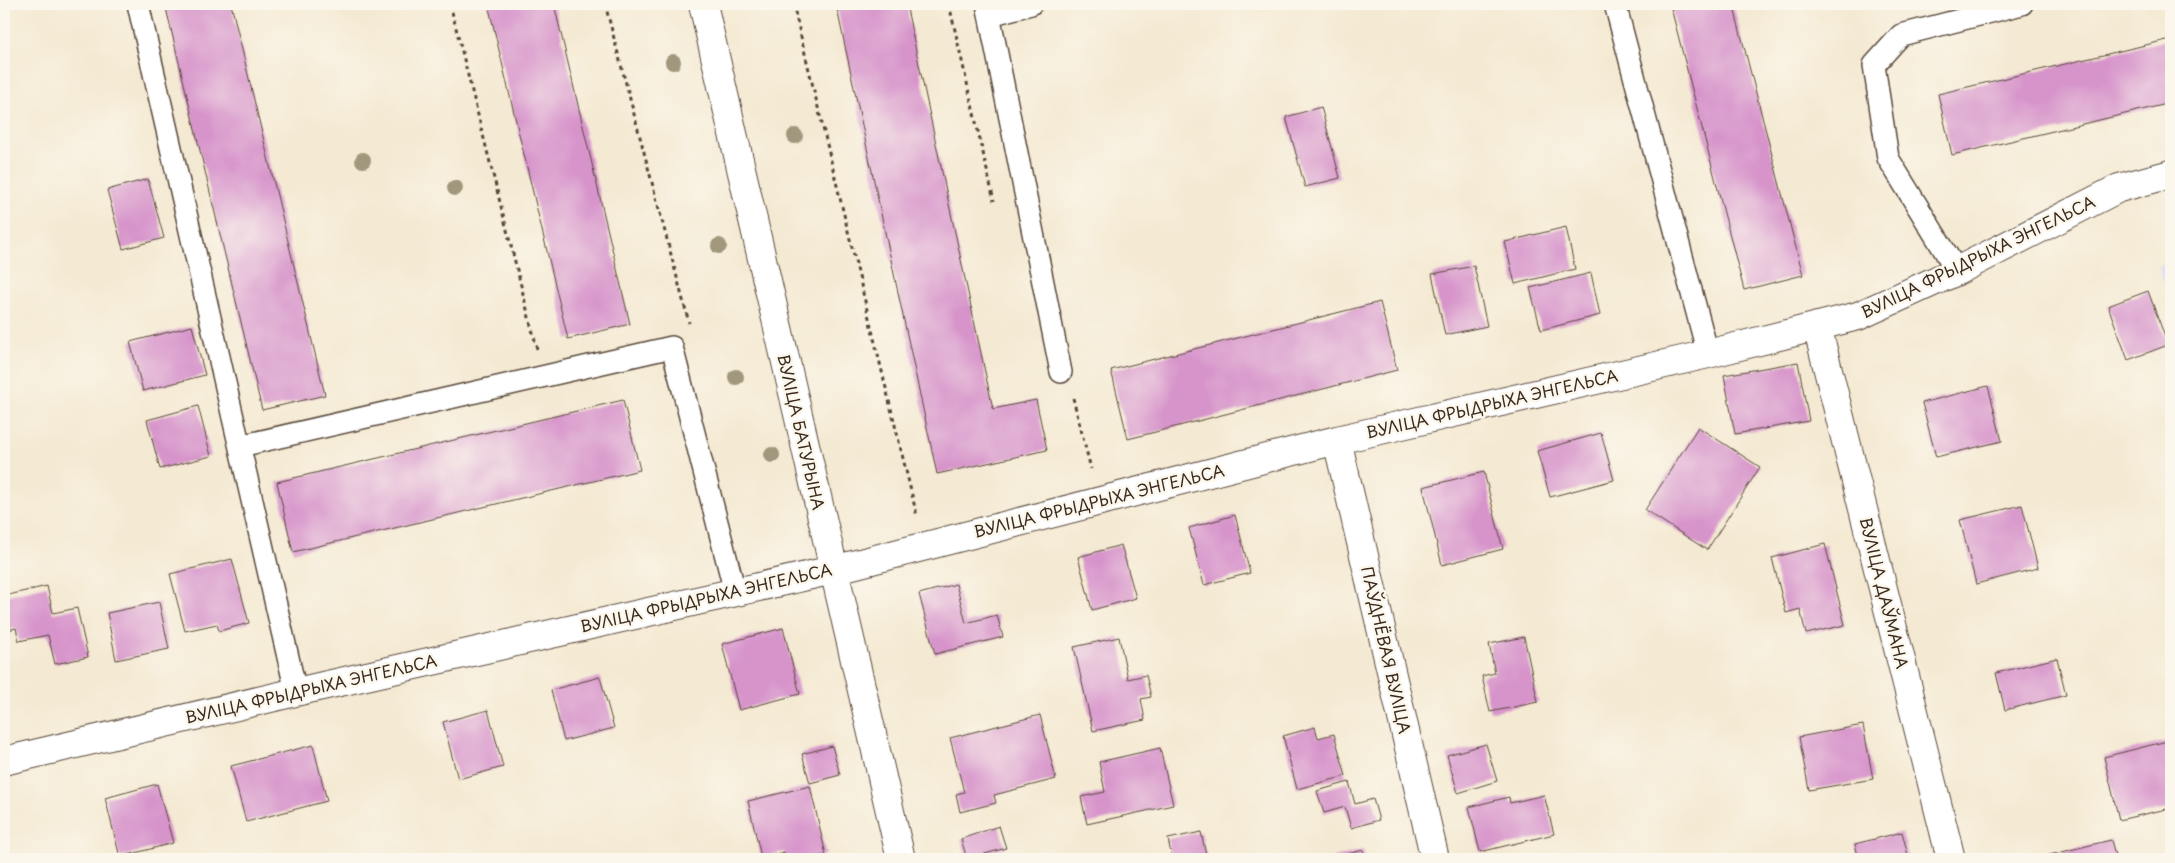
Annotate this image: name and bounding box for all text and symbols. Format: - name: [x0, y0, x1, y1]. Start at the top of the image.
- street label: ВУЛІЦА ФРЫДРЫХА ЭНГЕЛЬСА: [1857, 189, 2099, 323]
- street label: ВУЛІЦА БАТУРЫНА: [772, 351, 832, 512]
- street label: ВУЛІЦА ФРЫДРЫХА ЭНГЕЛЬСА: [1364, 362, 1620, 444]
- street label: ВУЛІЦА ФРЫДРЫХА ЭНГЕЛЬСА: [971, 457, 1227, 543]
- street label: ВУЛІЦА ДАЎМАНА: [1855, 514, 1915, 671]
- street label: ВУЛІЦА ФРЫДРЫХА ЭНГЕЛЬСА: [578, 556, 834, 638]
- street label: ПАЎДНЁВАЯ ВУЛІЦА: [1356, 564, 1418, 736]
- street label: ВУЛІЦА ФРЫДРЫХА ЭНГЕЛЬСА: [183, 647, 439, 729]

